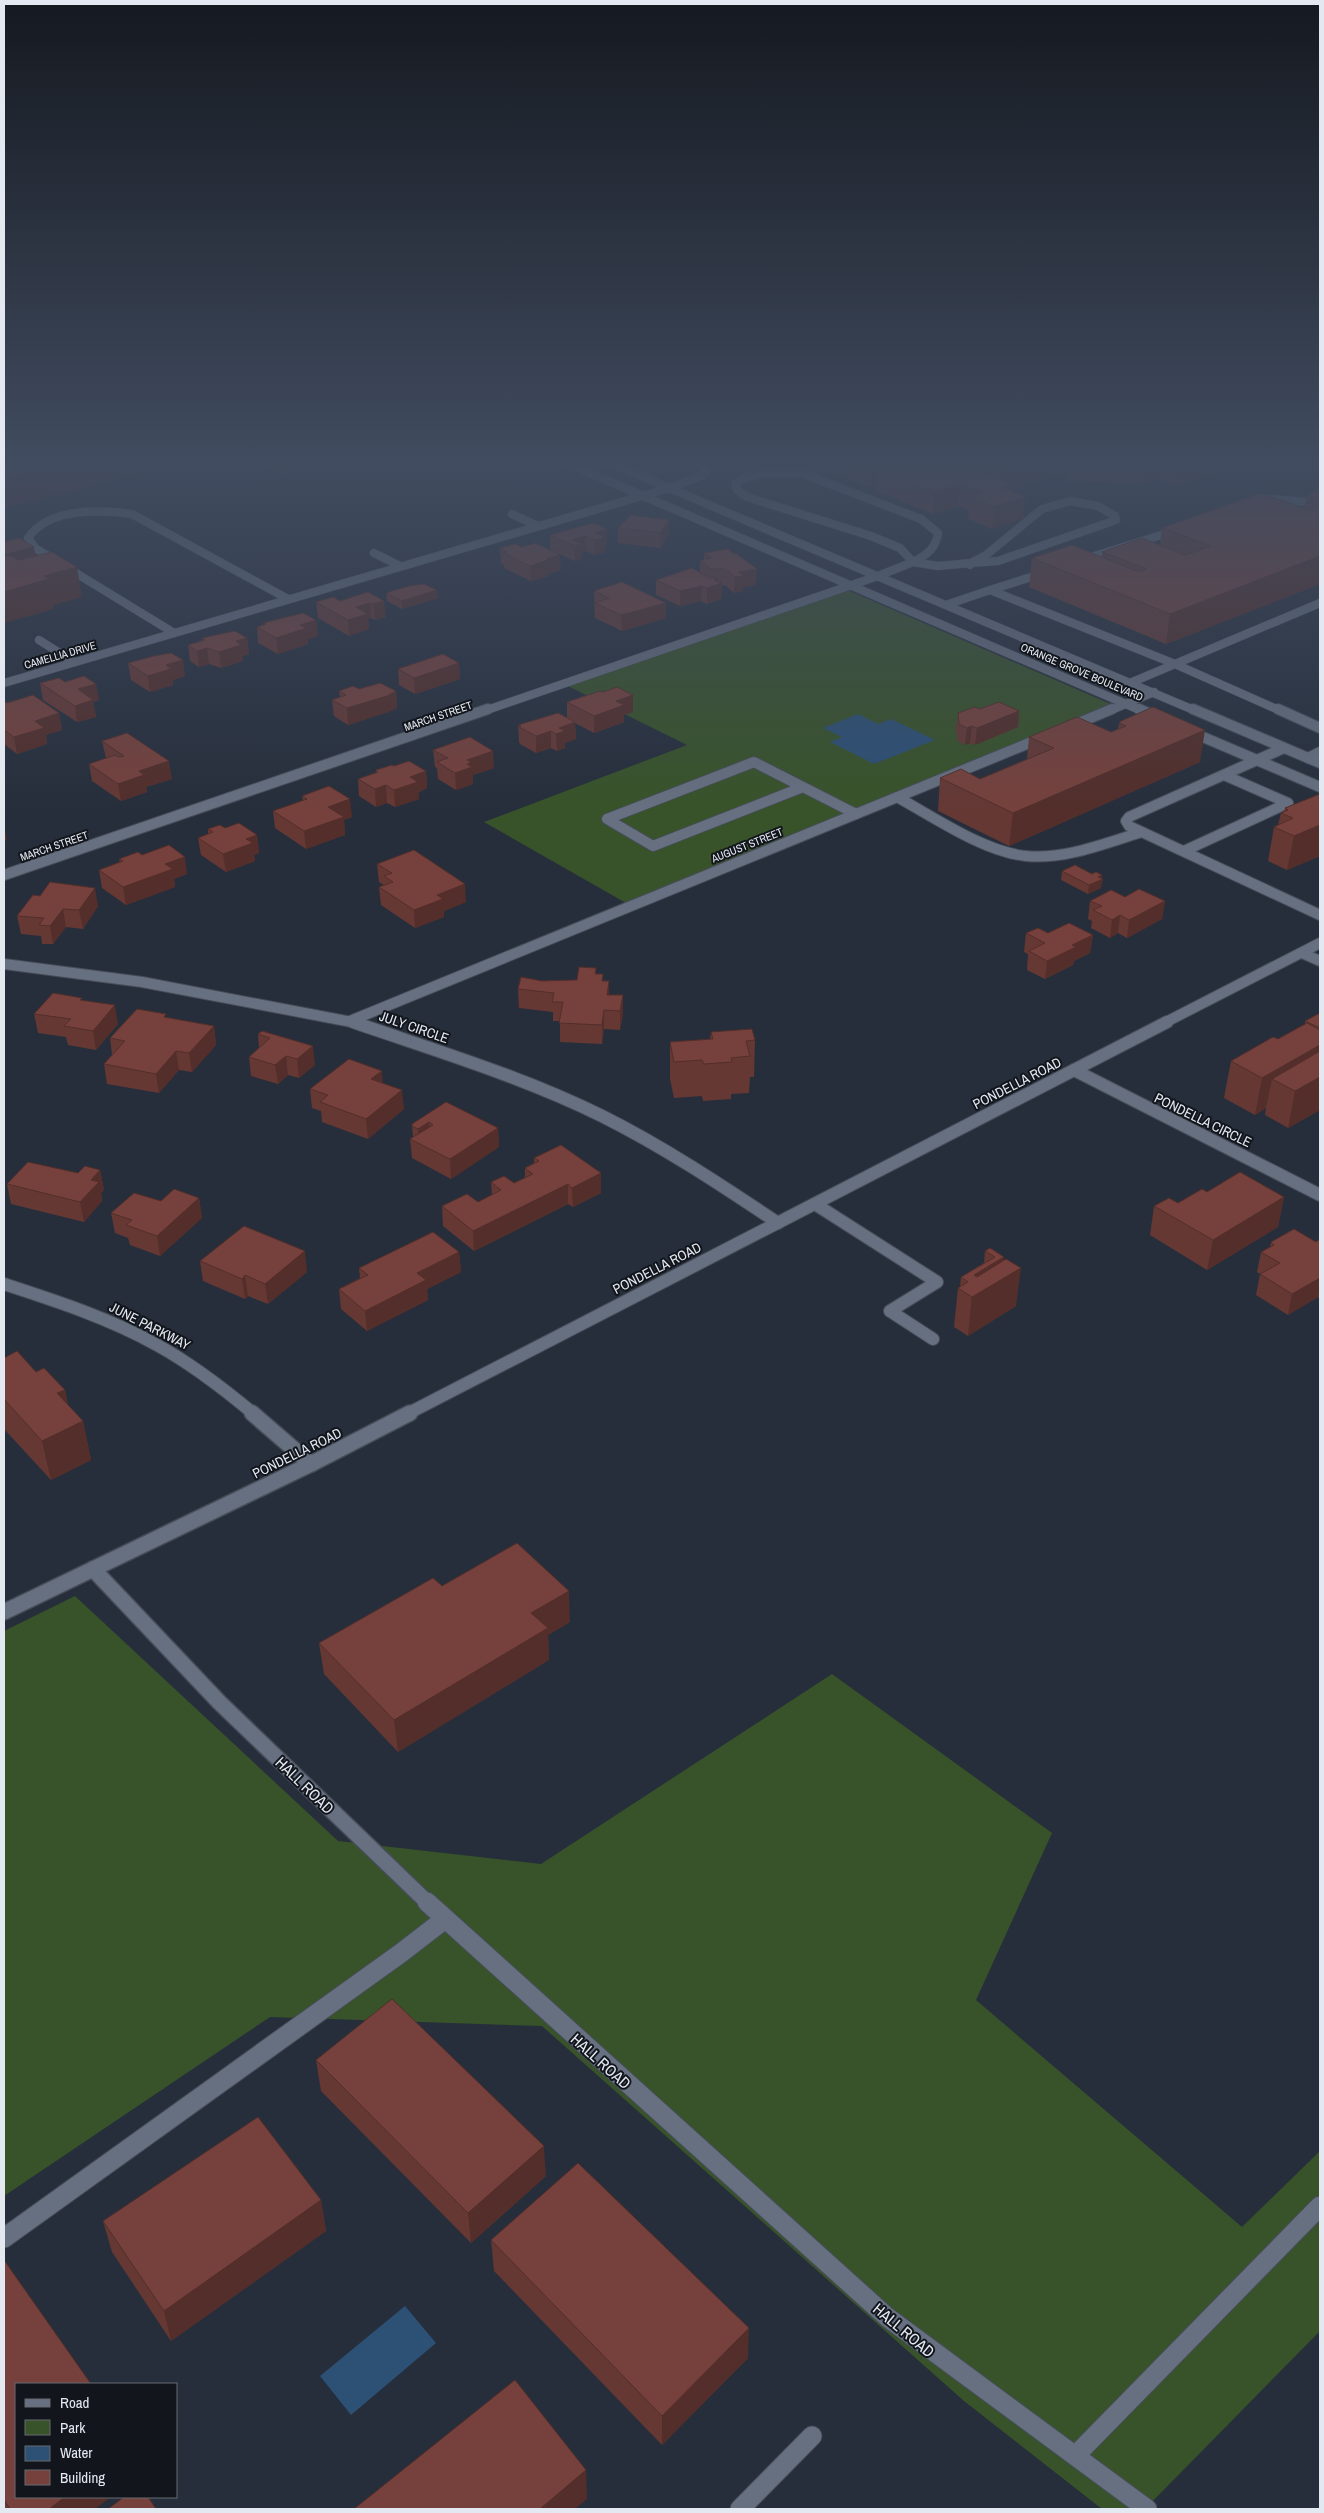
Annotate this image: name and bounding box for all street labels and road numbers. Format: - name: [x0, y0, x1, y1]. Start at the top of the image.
- street label: CAMELLIA DRIVE: [22, 638, 98, 672]
- street label: ORANGE GROVE BOULEVARD: [1019, 640, 1145, 704]
- street label: MARCH STREET: [402, 698, 474, 734]
- street label: AUGUST STREET: [708, 824, 785, 866]
- street label: MARCH STREET: [18, 828, 90, 864]
- street label: JULY CIRCLE: [377, 1007, 451, 1047]
- street label: PONDELLA ROAD: [970, 1053, 1064, 1113]
- street label: PONDELLA CIRCLE: [1151, 1089, 1255, 1151]
- street label: PONDELLA ROAD: [610, 1238, 704, 1298]
- street label: JUNE PARKWAY: [106, 1298, 194, 1354]
- street label: PONDELLA ROAD: [249, 1424, 345, 1482]
- street label: HALL ROAD: [271, 1751, 339, 1819]
- street label: HALL ROAD: [566, 2028, 636, 2094]
- street label: HALL ROAD: [869, 2298, 939, 2362]

